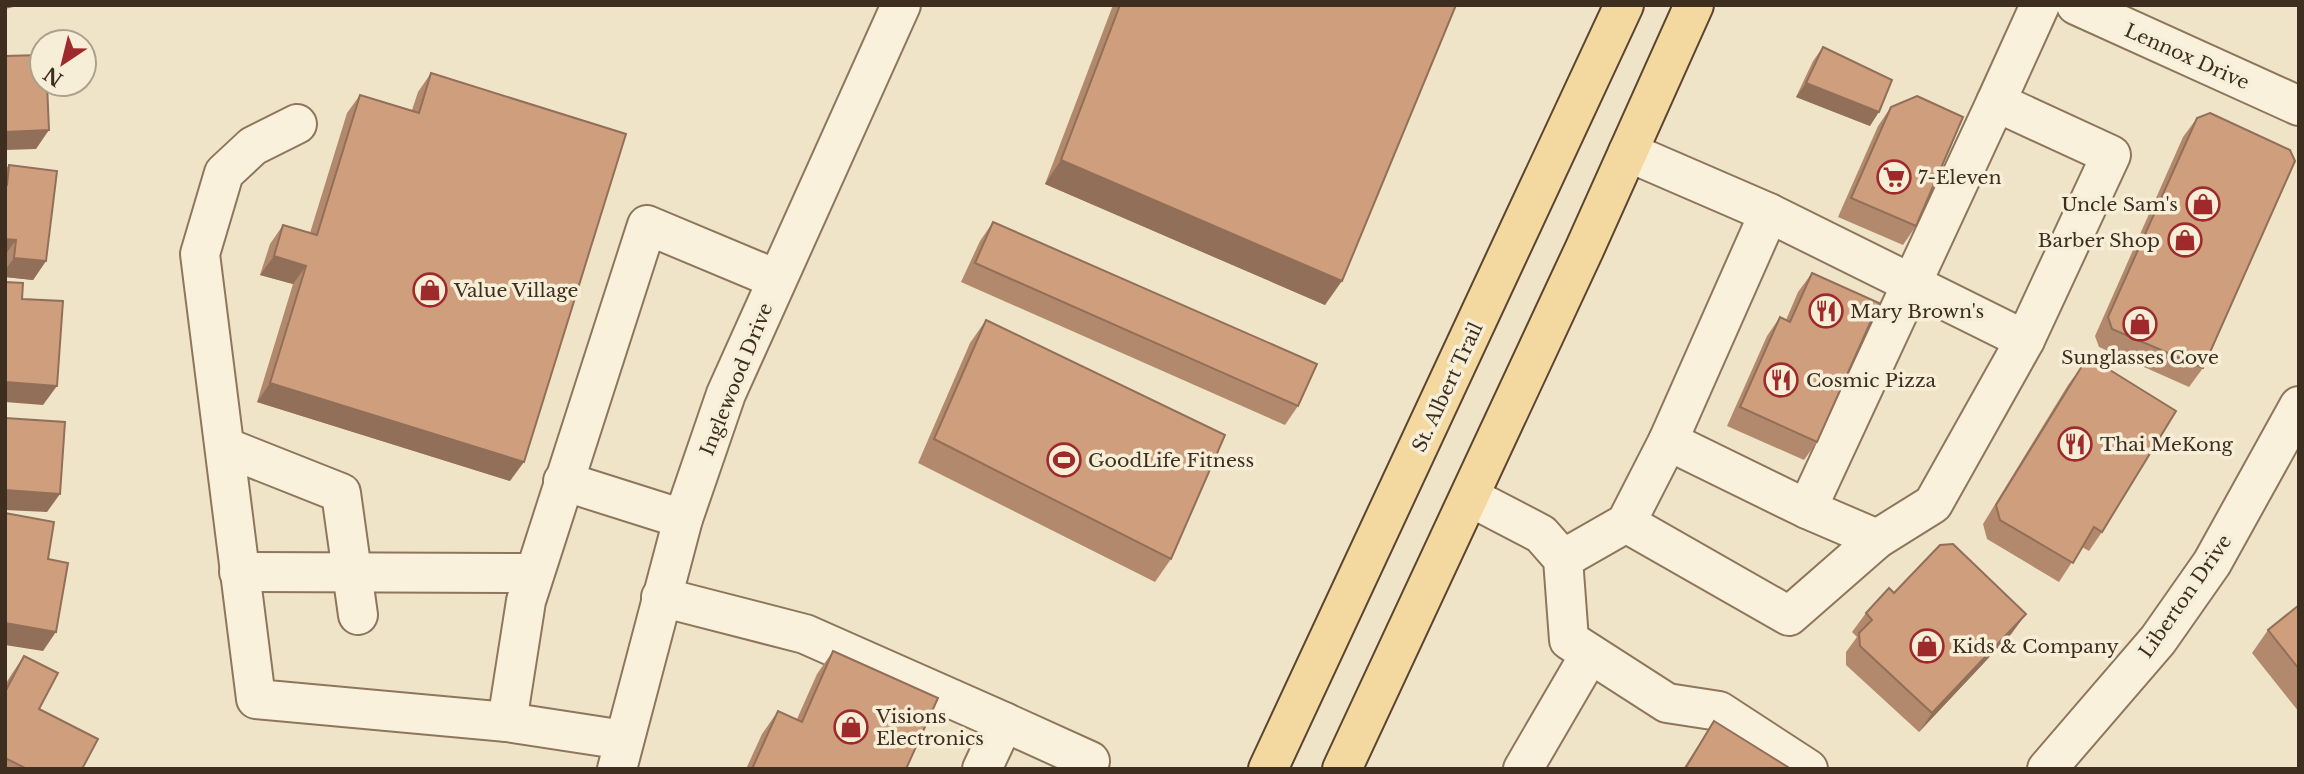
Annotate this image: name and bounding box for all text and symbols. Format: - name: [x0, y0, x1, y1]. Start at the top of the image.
- street label: Lennox Drive: [2121, 19, 2253, 94]
- north arrow: [28, 28, 98, 98]
- text: N: [40, 62, 67, 91]
- supermarket icon: 7-Eleven: [1875, 158, 1913, 196]
- place label: 7-Eleven: [1918, 166, 2002, 189]
- shop icon: Uncle Sam's: [2184, 185, 2222, 223]
- place label: Uncle Sam's: [2061, 193, 2178, 216]
- shop icon: Barber Shop: [2166, 221, 2204, 259]
- place label: Barber Shop: [2038, 229, 2160, 252]
- shop icon: Value Village: [411, 271, 449, 309]
- place label: Value Village: [453, 279, 578, 302]
- restaurant icon: Mary Brown's: [1807, 292, 1845, 330]
- street label: Inglewood Drive: [695, 300, 778, 459]
- place label: Mary Brown's: [1850, 300, 1984, 323]
- shop icon: Sunglasses Cove: [2121, 305, 2159, 343]
- street label: St. Albert Trail: [1407, 319, 1488, 456]
- place label: Sunglasses Cove: [2061, 346, 2219, 369]
- restaurant icon: Cosmic Pizza: [1762, 361, 1800, 399]
- place label: Cosmic Pizza: [1806, 369, 1936, 392]
- restaurant icon: Thai MeKong: [2056, 425, 2094, 463]
- place label: Thai MeKong: [2100, 433, 2234, 456]
- sports icon: GoodLife Fitness: [1045, 441, 1083, 479]
- place label: GoodLife Fitness: [1088, 449, 1254, 472]
- street label: Liberton Drive: [2134, 530, 2236, 662]
- shop icon: Kids & Company: [1908, 627, 1946, 665]
- place label: Kids & Company: [1952, 635, 2119, 658]
- place label: Visions Electronics: [875, 705, 984, 750]
- shop icon: Visions Electronics: [832, 708, 870, 746]

